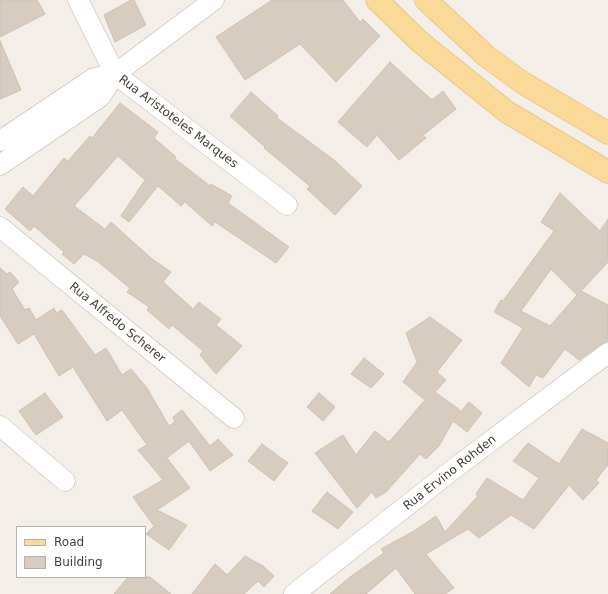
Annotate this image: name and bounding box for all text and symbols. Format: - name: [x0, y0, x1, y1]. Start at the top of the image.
- street label: Rua Aristoteles Marques: [116, 72, 240, 172]
- street label: Rua Alfredo Scherer: [66, 280, 168, 366]
- street label: Rua Ervino Rohden: [401, 432, 499, 514]
- legend: [16, 526, 146, 578]
- text: Road: [54, 535, 84, 549]
- text: Building: [54, 555, 103, 569]

